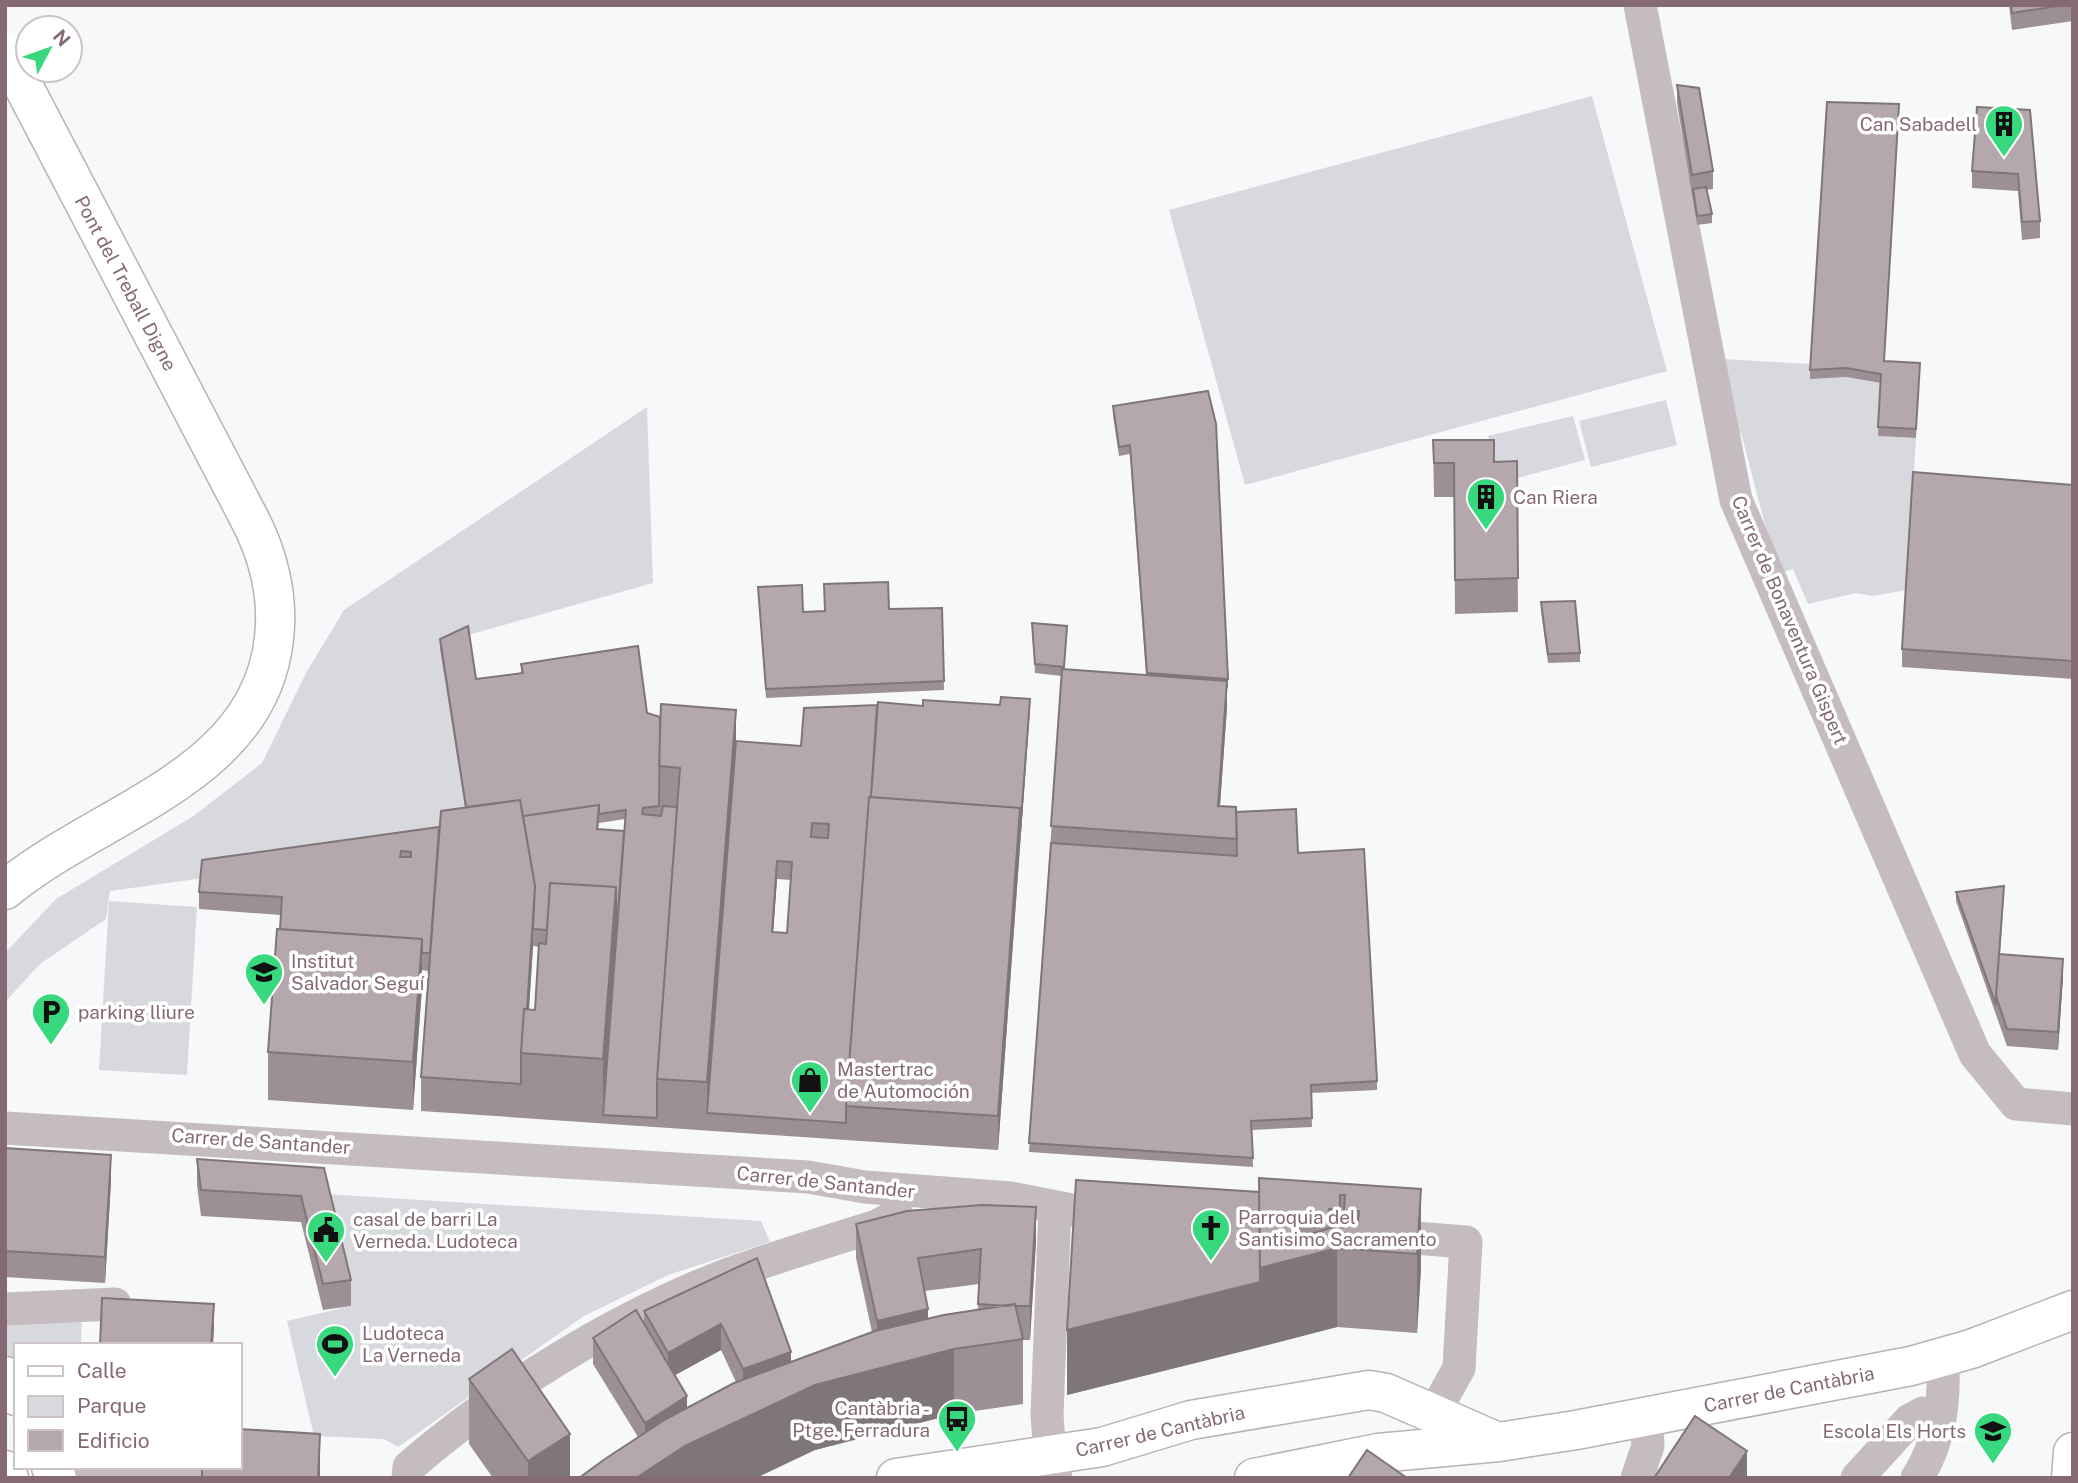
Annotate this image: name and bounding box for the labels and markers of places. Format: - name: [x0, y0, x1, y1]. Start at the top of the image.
- building icon: Can Sabadell: [1983, 103, 2025, 158]
- place label: Can Sabadell: [1860, 113, 1977, 135]
- building icon: Can Riera: [1465, 476, 1507, 531]
- place label: Can Riera: [1513, 486, 1598, 508]
- place label: Institut Salvador Seguí: [291, 950, 425, 994]
- school or university icon: Institut Salvador Seguí: [243, 951, 285, 1006]
- parking icon: parking lliure: [30, 991, 72, 1046]
- place label: parking lliure: [78, 1001, 195, 1023]
- place label: Mastertrac de Automoción: [837, 1058, 970, 1102]
- shop icon: Mastertrac de Automoción: [789, 1059, 831, 1114]
- place label: Parroquia del Santisimo Sacramento: [1238, 1206, 1437, 1250]
- church icon: Parroquia del Santisimo Sacramento: [1190, 1207, 1232, 1262]
- place label: casal de barri La Verneda. Ludoteca: [353, 1208, 518, 1252]
- public building icon: casal de barri La Verneda. Ludoteca: [305, 1209, 347, 1264]
- place label: Ludoteca La Verneda: [362, 1322, 461, 1366]
- sports icon: Ludoteca La Verneda: [314, 1323, 356, 1378]
- place label: Cantàbria - Ptge. Ferradura: [792, 1397, 930, 1441]
- bus stop icon: Cantàbria - Ptge. Ferradura: [936, 1398, 978, 1453]
- school or university icon: Escola Els Horts: [1972, 1410, 2014, 1465]
- place label: Escola Els Horts: [1823, 1420, 1966, 1442]

